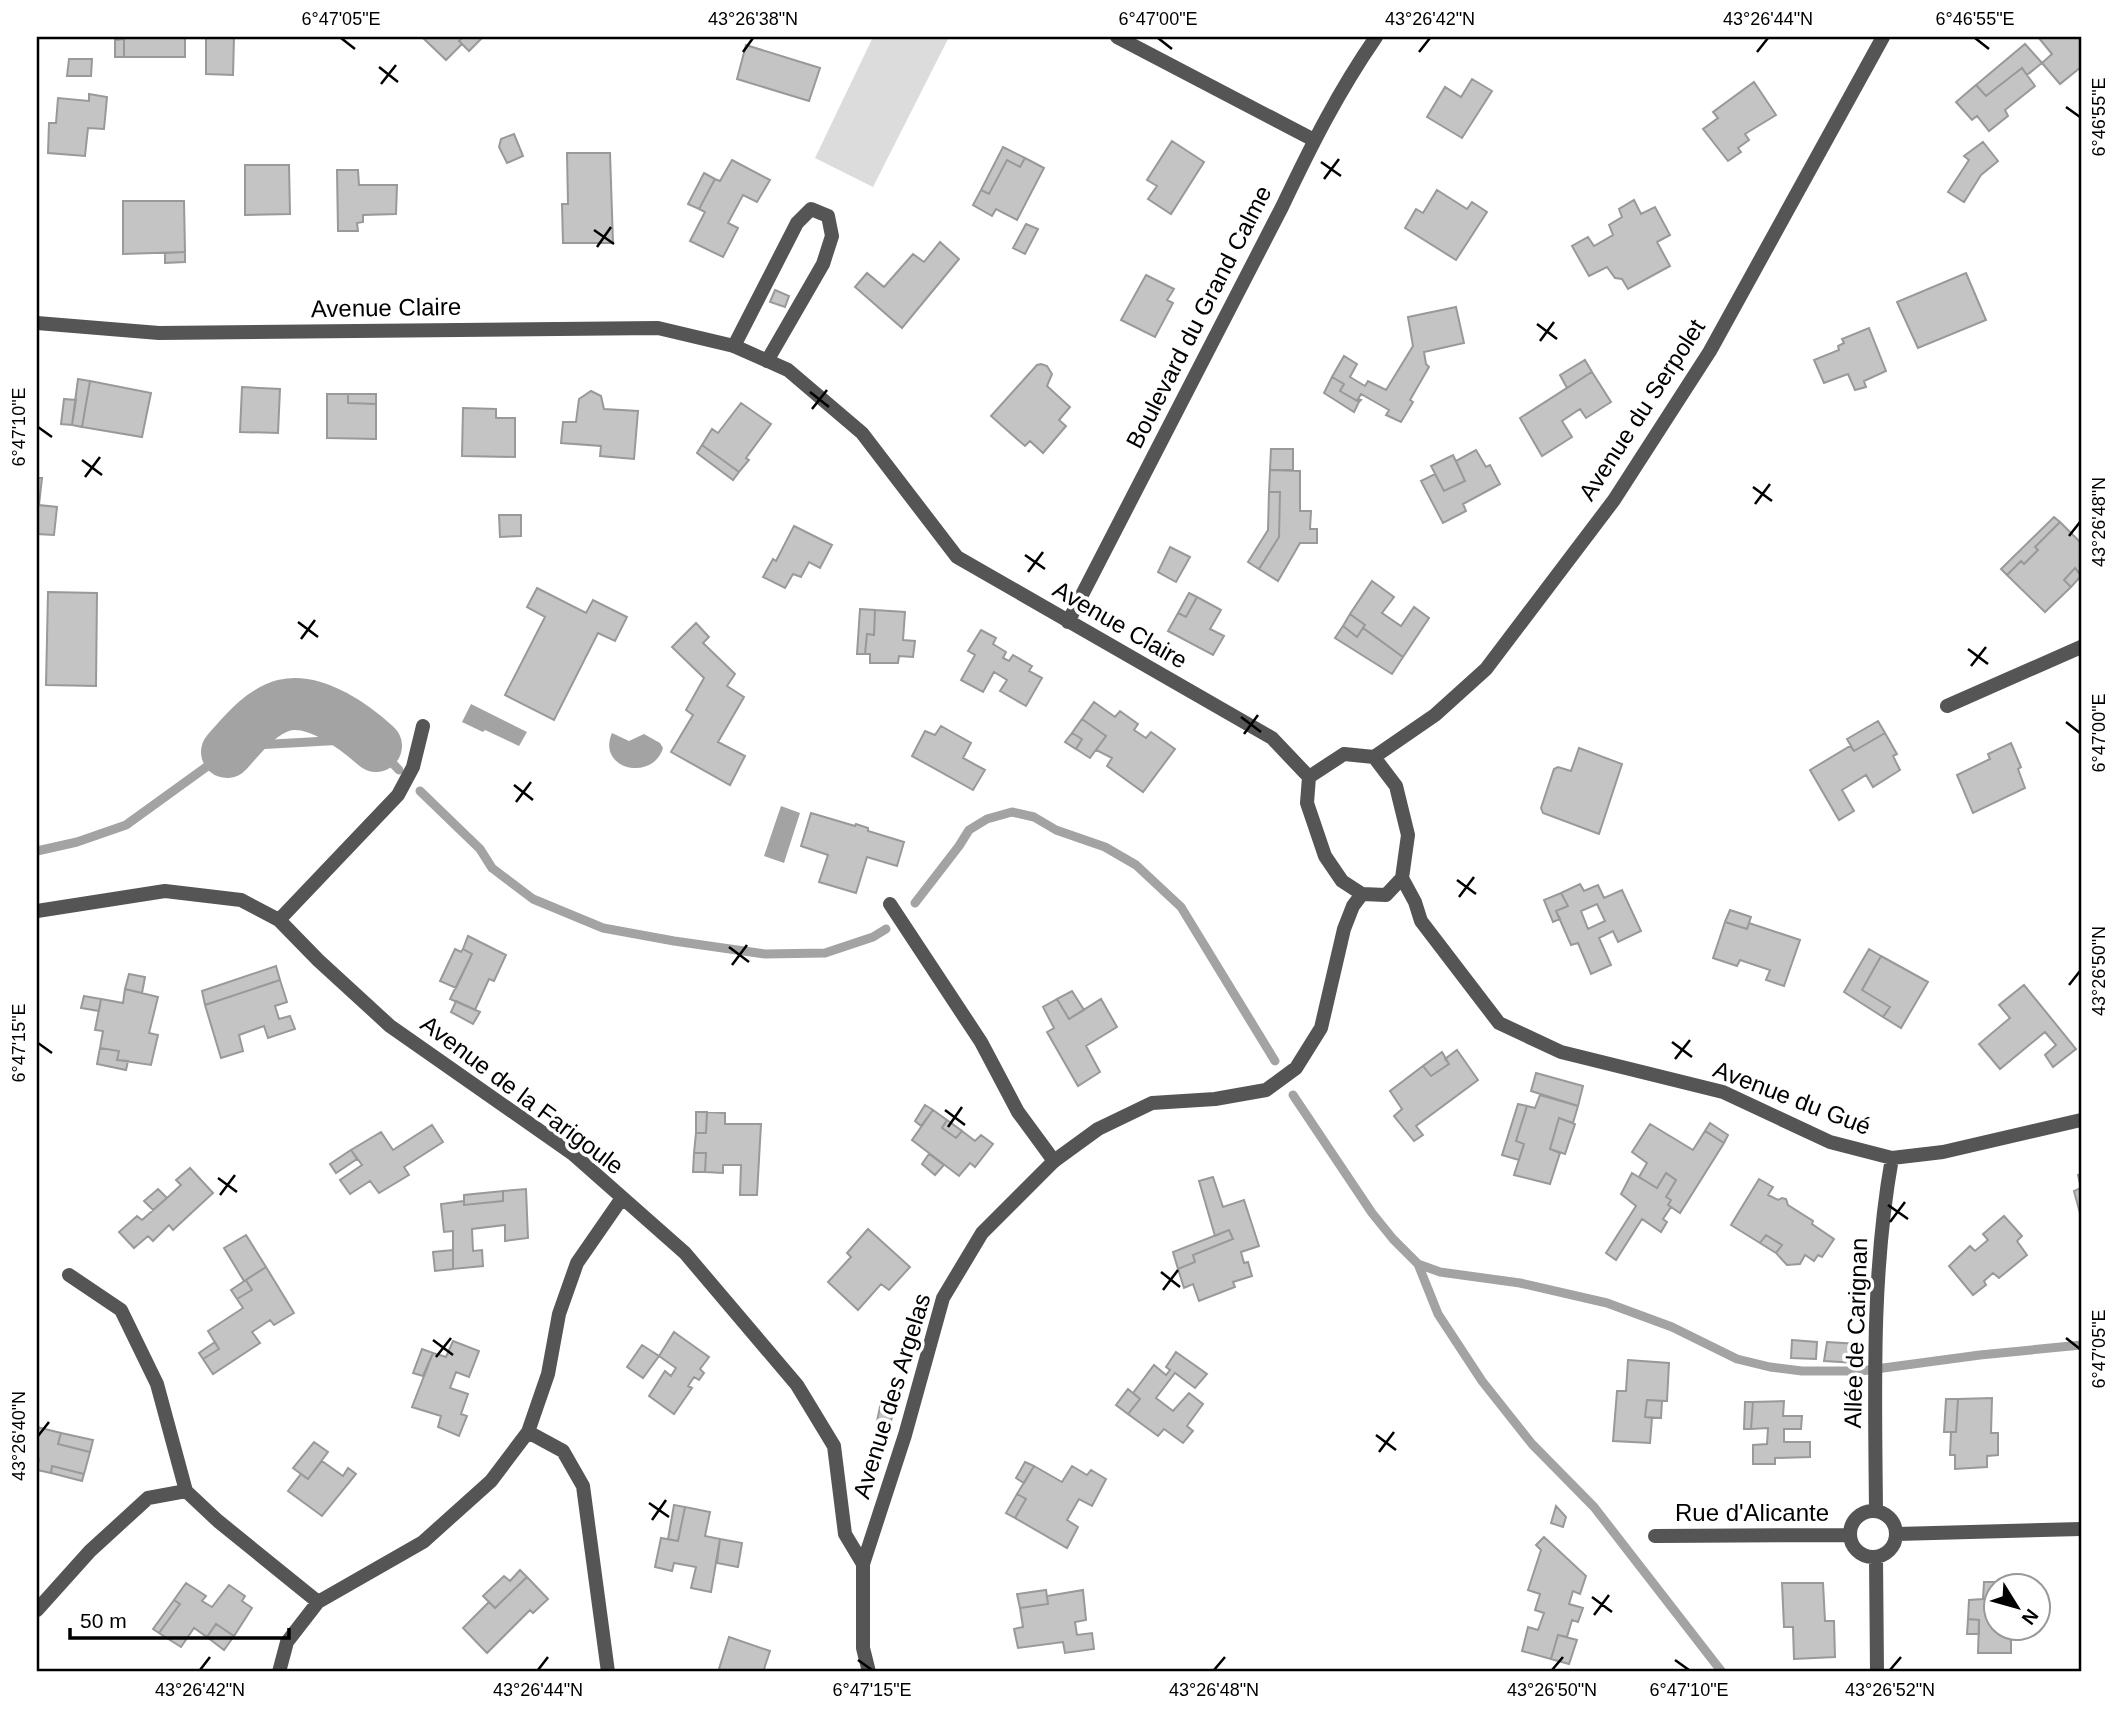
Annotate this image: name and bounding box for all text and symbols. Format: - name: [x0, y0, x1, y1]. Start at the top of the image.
- text: 6°47'05"E: [301, 9, 381, 29]
- text: 43°26'38"N: [708, 9, 798, 29]
- text: 6°47'00"E: [1118, 9, 1198, 29]
- text: 43°26'42"N: [1385, 9, 1475, 29]
- text: 43°26'44"N: [1723, 9, 1813, 29]
- text: 6°46'55"E: [1935, 9, 2015, 29]
- text: 6°46'55"E: [2089, 77, 2109, 157]
- street label: Boulevard du Grand Calme: [1121, 181, 1277, 452]
- street label: Avenue Claire: [311, 293, 461, 322]
- street label: Avenue du Serpolet: [1573, 314, 1710, 505]
- text: 6°47'10"E: [9, 387, 29, 467]
- text: 43°26'48"N: [2089, 477, 2109, 567]
- street label: Avenue Claire: [1048, 575, 1192, 674]
- text: 6°47'00"E: [2089, 693, 2109, 773]
- text: 43°26'50"N: [2089, 926, 2109, 1016]
- text: 6°47'15"E: [9, 1003, 29, 1083]
- street label: Avenue de la Farigoule: [416, 1010, 629, 1180]
- street label: Avenue du Gué: [1710, 1055, 1875, 1140]
- street label: Allée de Carignan: [1839, 1237, 1872, 1429]
- street label: Avenue des Argelas: [847, 1290, 936, 1502]
- text: 6°47'05"E: [2089, 1309, 2109, 1389]
- text: 43°26'40"N: [9, 1391, 29, 1481]
- street label: Rue d'Alicante: [1675, 1499, 1829, 1526]
- north arrow: [1982, 1572, 2052, 1642]
- scale bar: [70, 1597, 289, 1641]
- text: N: [2018, 1605, 2043, 1629]
- text: 50 m: [80, 1609, 127, 1632]
- text: 43°26'42"N: [155, 1680, 245, 1700]
- text: 43°26'44"N: [493, 1680, 583, 1700]
- text: 6°47'15"E: [832, 1680, 912, 1700]
- text: 43°26'48"N: [1169, 1680, 1259, 1700]
- text: 43°26'50"N: [1507, 1680, 1597, 1700]
- text: 6°47'10"E: [1649, 1680, 1729, 1700]
- text: 43°26'52"N: [1845, 1680, 1935, 1700]

